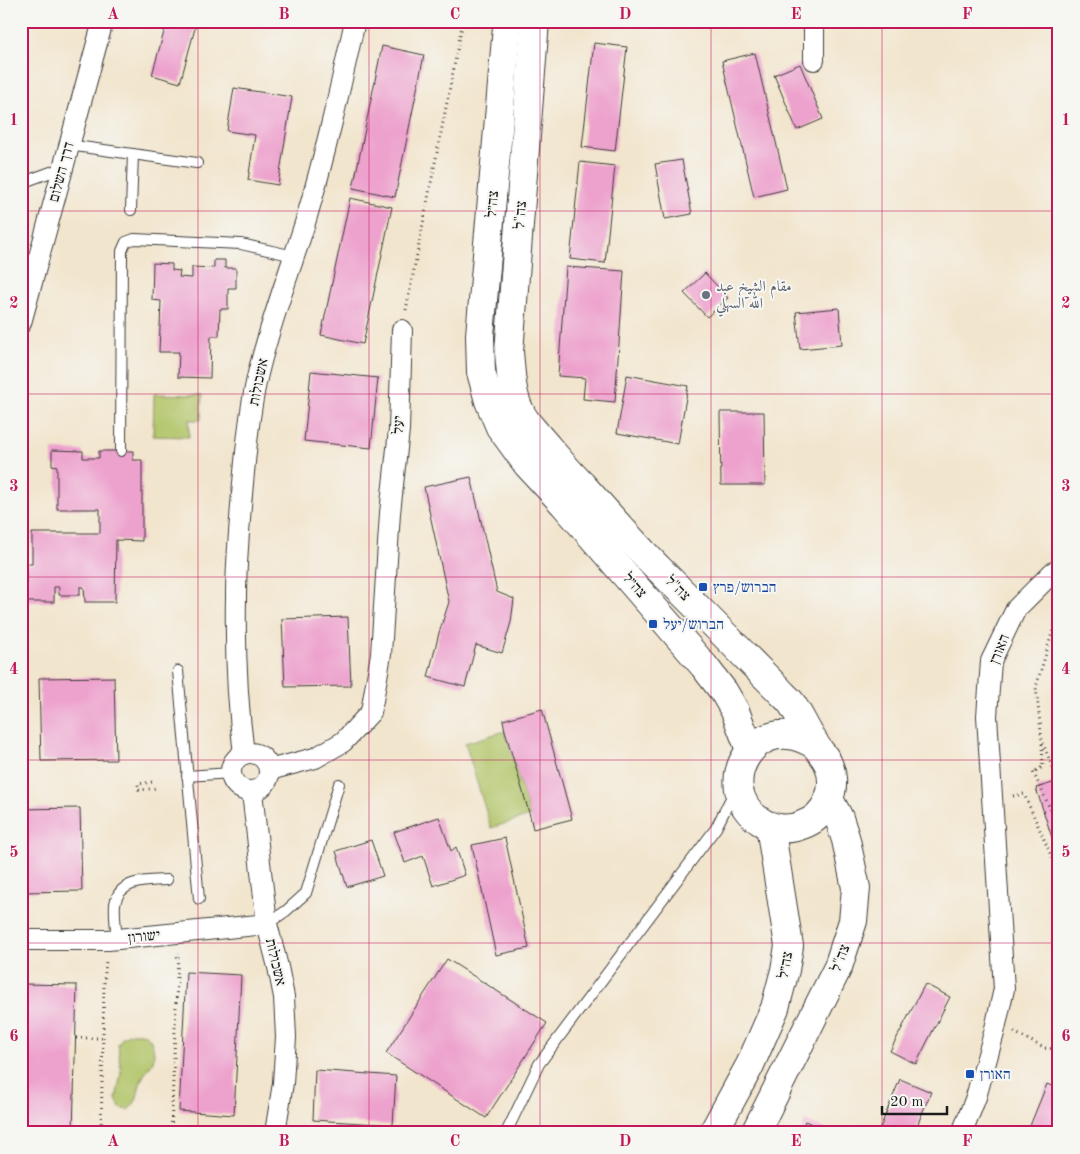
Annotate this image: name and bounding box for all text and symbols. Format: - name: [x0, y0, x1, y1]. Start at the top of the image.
- text: A: [107, 7, 119, 23]
- text: B: [278, 7, 290, 23]
- text: C: [450, 7, 460, 23]
- text: D: [619, 7, 631, 23]
- text: E: [790, 7, 802, 23]
- text: F: [962, 7, 973, 23]
- text: 1: [9, 113, 19, 129]
- text: 1: [1061, 113, 1071, 129]
- street label: דרך השלום: [46, 140, 78, 204]
- street label: צה״ל: [484, 190, 502, 218]
- street label: צה"ל: [512, 200, 530, 230]
- place label: مقام الشيخ عبد الله السهلي: [716, 280, 792, 317]
- marker: مقام الشيخ عبد الله السهلي: [700, 289, 712, 301]
- text: 2: [9, 296, 19, 312]
- text: 2: [1061, 296, 1071, 312]
- street label: אשכולות: [246, 357, 272, 407]
- street label: יעל: [391, 415, 407, 435]
- text: 3: [9, 479, 19, 495]
- text: 3: [1061, 479, 1071, 495]
- street label: צה״ל: [619, 570, 649, 601]
- street label: צה"ל: [662, 573, 693, 604]
- marker: הברוש/פרץ: [697, 581, 709, 593]
- place label: הברוש/פרץ: [713, 581, 777, 596]
- place label: הברוש/יעל: [663, 617, 724, 633]
- marker: הברוש/יעל: [647, 618, 659, 630]
- street label: האורן: [988, 633, 1013, 667]
- text: 4: [9, 662, 19, 678]
- text: 4: [1061, 662, 1071, 678]
- text: 5: [9, 845, 19, 861]
- text: 5: [1061, 845, 1071, 861]
- street label: ישורון: [127, 928, 161, 947]
- street label: אשכולות: [262, 937, 288, 987]
- street label: צה"ל: [828, 942, 853, 974]
- street label: צה״ל: [776, 950, 796, 980]
- text: 6: [9, 1029, 19, 1045]
- text: 6: [1061, 1029, 1071, 1045]
- marker: האורן: [964, 1068, 976, 1080]
- place label: האורן: [980, 1068, 1011, 1083]
- scale bar: [882, 1084, 948, 1116]
- text: 20 m: [890, 1095, 924, 1110]
- text: A: [107, 1134, 119, 1150]
- text: B: [278, 1134, 290, 1150]
- text: C: [450, 1134, 460, 1150]
- text: D: [619, 1134, 631, 1150]
- text: E: [790, 1134, 802, 1150]
- text: F: [962, 1134, 973, 1150]

